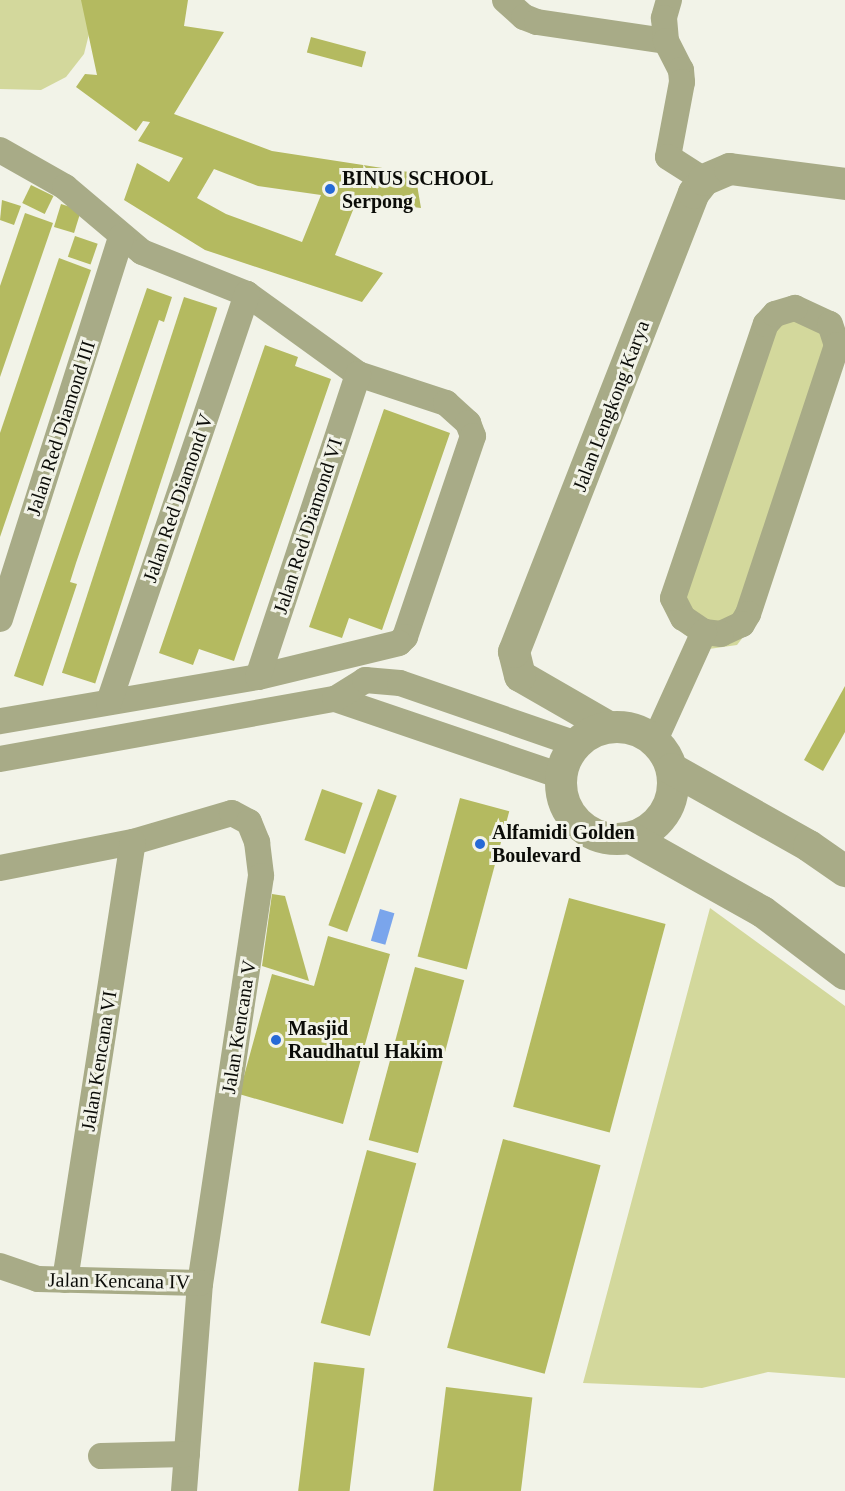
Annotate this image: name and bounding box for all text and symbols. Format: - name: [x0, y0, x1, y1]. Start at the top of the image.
- place label: BINUS SCHOOL Serpong: [342, 166, 494, 213]
- marker: BINUS SCHOOL Serpong: [323, 182, 337, 196]
- street label: Jalan Lengkong Karya: [567, 317, 655, 495]
- street label: Jalan Red Diamond III: [21, 337, 101, 519]
- street label: Jalan Red Diamond V: [138, 410, 218, 586]
- street label: Jalan Red Diamond VI: [268, 435, 348, 617]
- place label: Alfamidi Golden Boulevard: [492, 820, 635, 867]
- marker: Alfamidi Golden Boulevard: [473, 837, 487, 851]
- street label: Jalan Kencana V: [217, 958, 261, 1096]
- street label: Jalan Kencana VI: [76, 989, 122, 1133]
- place label: Masjid Raudhatul Hakim: [288, 1016, 443, 1063]
- marker: Masjid Raudhatul Hakim: [269, 1033, 283, 1047]
- street label: Jalan Kencana IV: [48, 1268, 190, 1294]

